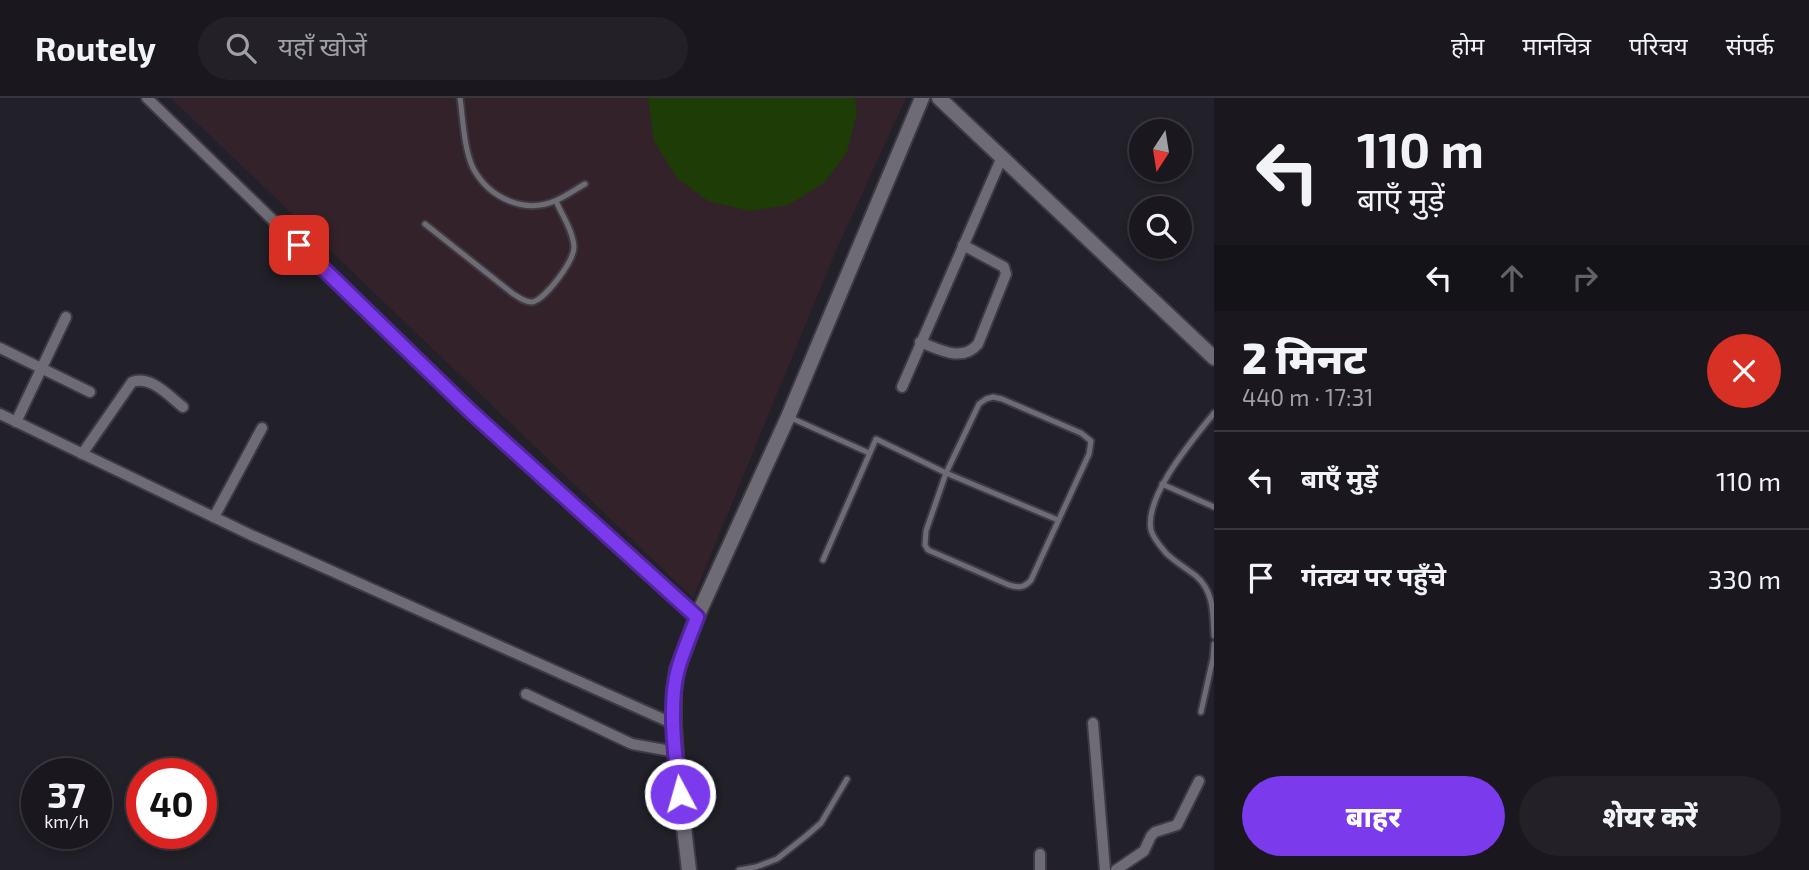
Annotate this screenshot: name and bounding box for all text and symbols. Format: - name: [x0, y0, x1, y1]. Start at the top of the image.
- search box: [198, 17, 688, 80]
- text: Routely: [35, 28, 156, 68]
- icon: search: [222, 29, 260, 67]
- text: यहाँ खोजें: [278, 30, 367, 61]
- text: होम: [1451, 31, 1484, 60]
- text: मानचित्र: [1522, 31, 1591, 60]
- text: परिचय: [1629, 31, 1688, 60]
- text: संपर्क: [1726, 31, 1774, 60]
- north arrow: [1129, 119, 1192, 182]
- map controls: [1129, 119, 1192, 259]
- text: 110 m: [1357, 119, 1484, 178]
- icon: left: [1242, 126, 1333, 217]
- text: बाएँ मुड़ें: [1357, 179, 1445, 217]
- button: search: [1129, 196, 1192, 259]
- pin: [269, 215, 329, 275]
- icon: arrive: [280, 226, 318, 264]
- icon: left: [1420, 259, 1458, 297]
- icon: ahead: [1493, 259, 1531, 297]
- icon: right: [1566, 259, 1604, 297]
- text: 2 मिनट: [1242, 332, 1366, 382]
- button: close: [1707, 334, 1781, 408]
- text: 440 m · 17:31: [1242, 383, 1373, 411]
- icon: left: [1242, 461, 1280, 499]
- text: बाएँ मुड़ें: [1301, 462, 1378, 493]
- text: 110 m: [1716, 465, 1781, 496]
- icon: arrive: [1242, 559, 1280, 597]
- text: गंतव्य पर पहुँचे: [1301, 560, 1446, 591]
- text: 330 m: [1708, 563, 1781, 594]
- position arrow: [643, 757, 717, 831]
- speed limit sign: 40: [126, 758, 217, 849]
- text: 37: [47, 773, 86, 815]
- button: बाहर: [1242, 776, 1505, 856]
- button: शेयर करें: [1519, 776, 1781, 856]
- text: km/h: [44, 810, 89, 832]

